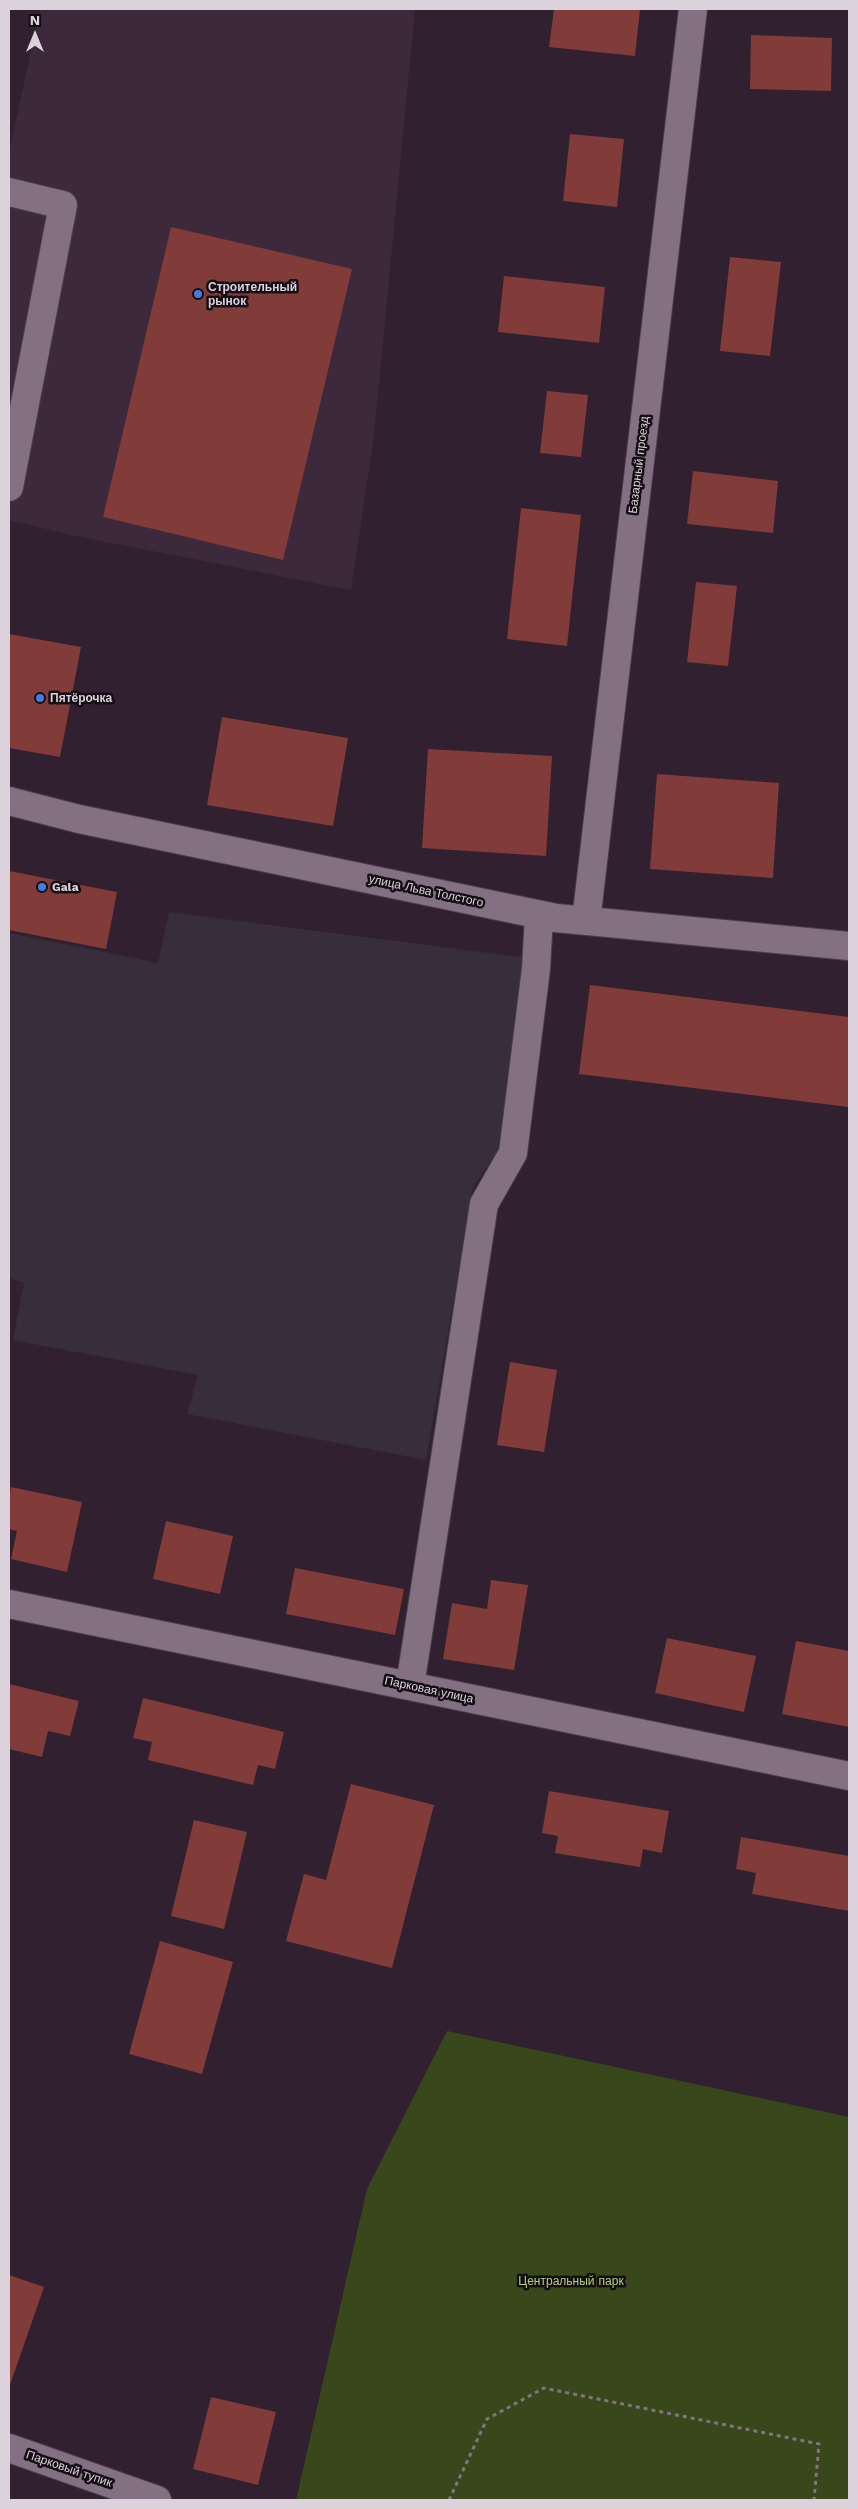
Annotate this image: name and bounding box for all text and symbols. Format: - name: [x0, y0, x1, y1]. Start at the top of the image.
- north arrow: [10, 10, 60, 60]
- text: N: [30, 12, 40, 28]
- place label: Строительный рынок: [208, 280, 297, 308]
- marker: Строительный рынок: [192, 288, 204, 300]
- street label: Базарный проезд: [626, 416, 652, 514]
- place label: Пятёрочка: [50, 691, 112, 705]
- marker: Пятёрочка: [34, 692, 46, 704]
- street label: улица Льва Толстого: [367, 872, 485, 910]
- place label: Gala: [52, 880, 79, 894]
- marker: Gala: [36, 881, 48, 893]
- street label: Парковая улица: [383, 1674, 475, 1706]
- park label: Центральный парк: [518, 2274, 624, 2288]
- street label: Парковый тупик: [24, 2448, 114, 2490]

